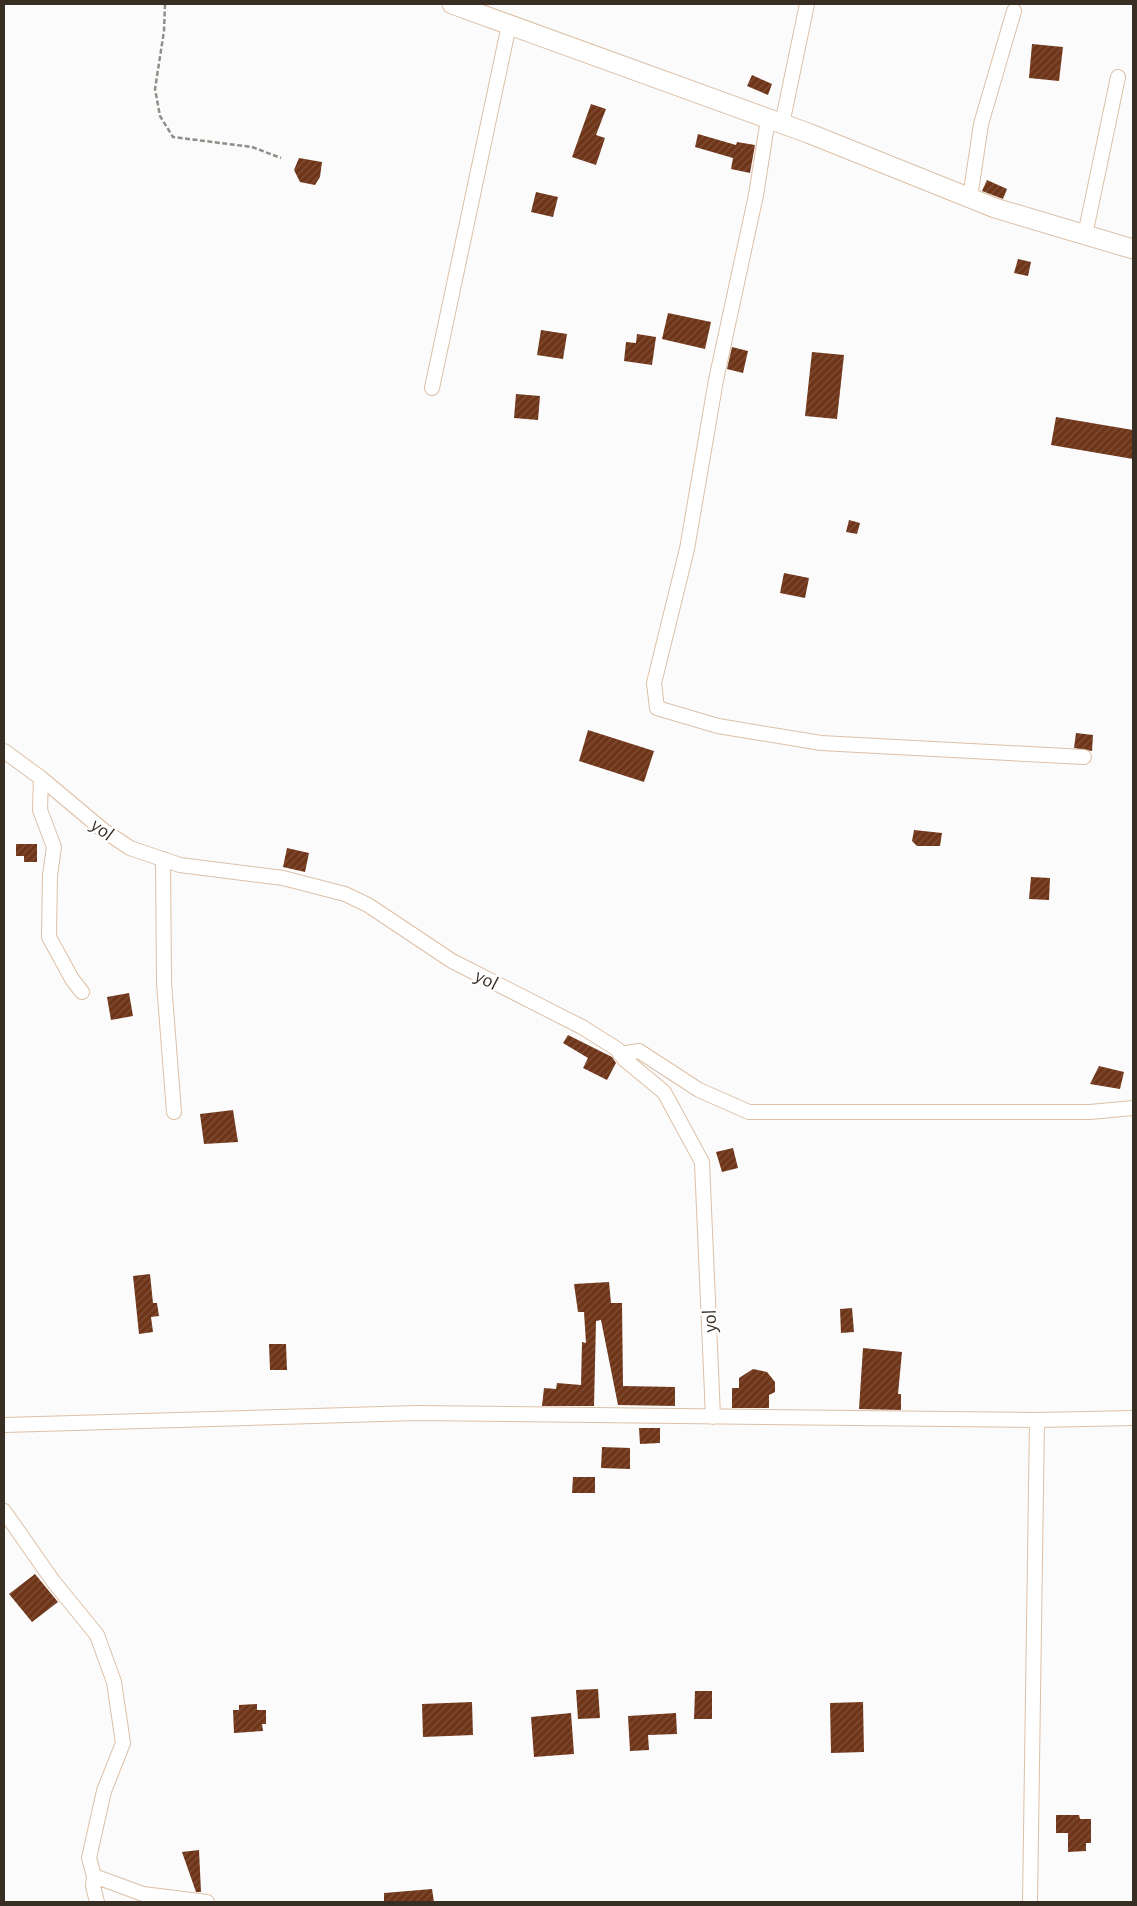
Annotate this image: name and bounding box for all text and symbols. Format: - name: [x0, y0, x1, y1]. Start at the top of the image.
- street label: yol: [86, 814, 118, 845]
- street label: yol: [471, 965, 501, 994]
- street label: yol: [700, 1309, 720, 1334]

